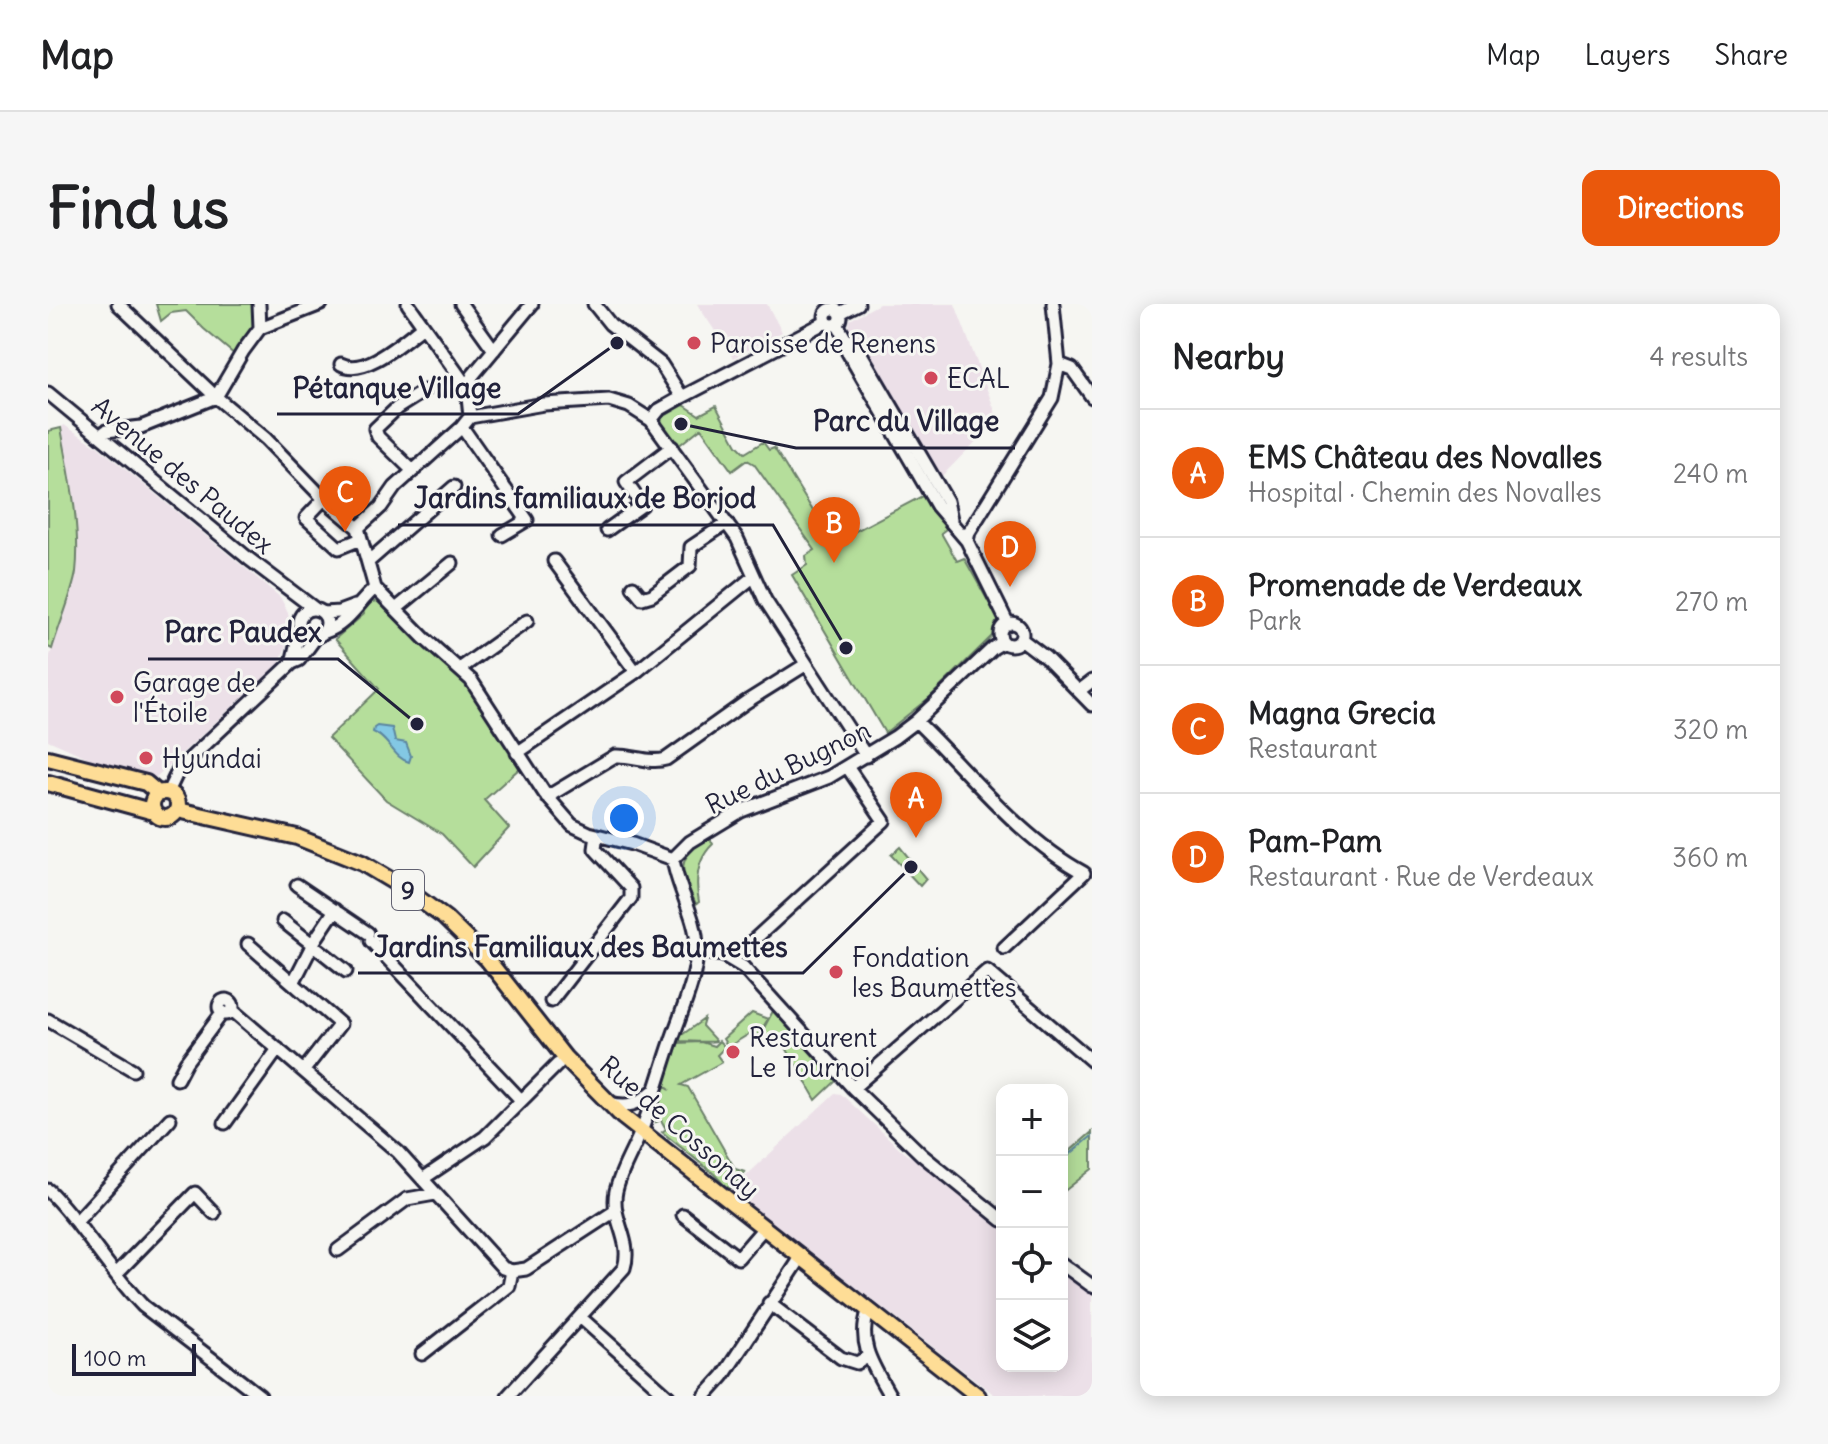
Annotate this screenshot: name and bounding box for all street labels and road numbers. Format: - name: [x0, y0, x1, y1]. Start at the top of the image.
- street label: Avenue des Paudex: [85, 389, 281, 561]
- street label: Rue du Bugnon: [700, 713, 876, 821]
- road number: 9: [392, 870, 424, 910]
- street label: Rue de Cossonay: [593, 1049, 767, 1205]

